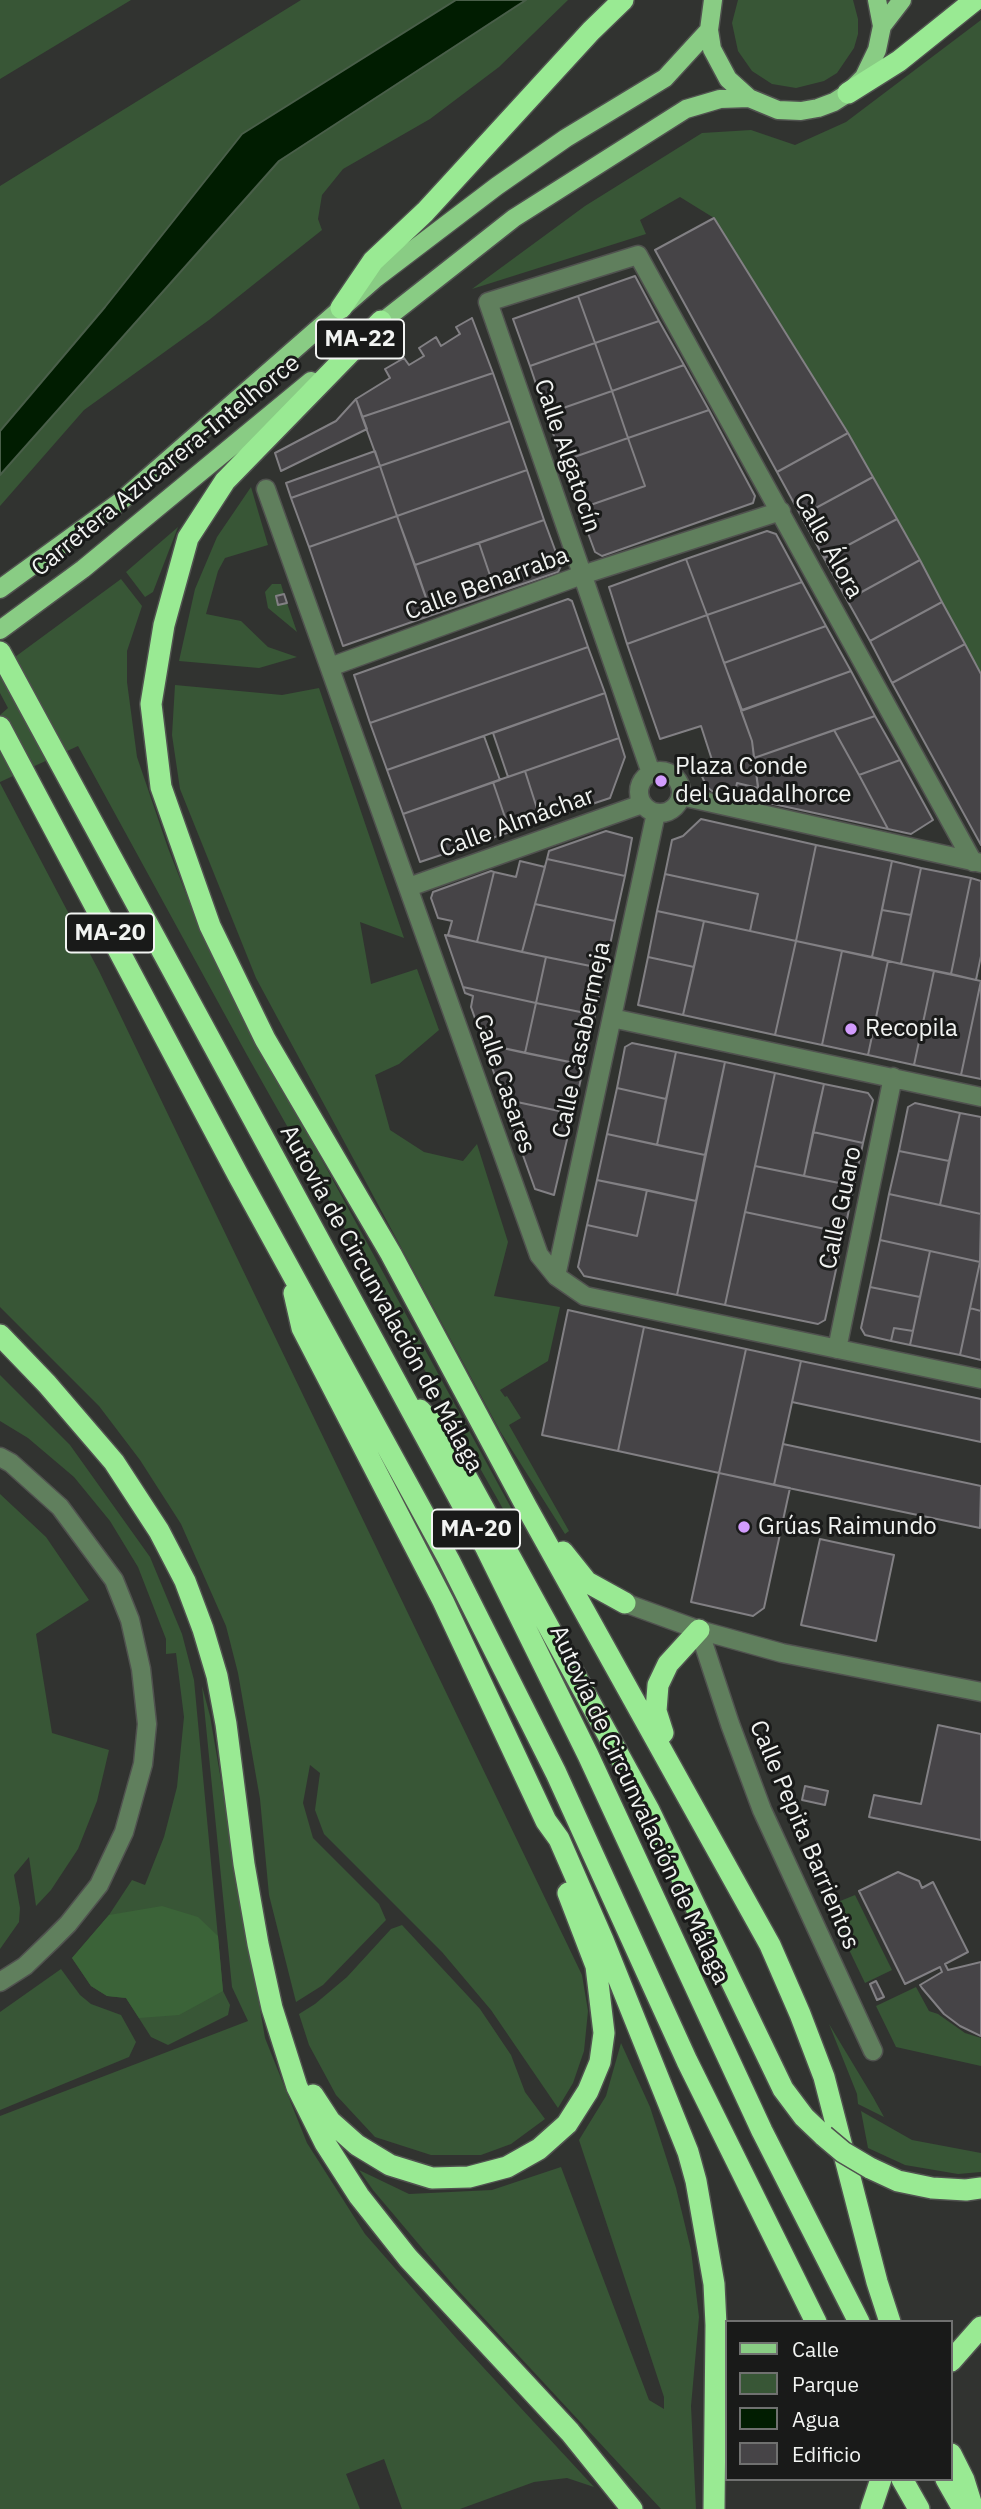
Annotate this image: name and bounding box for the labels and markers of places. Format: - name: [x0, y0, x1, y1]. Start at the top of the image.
- place label: Plaza Conde del Guadalhorce: [675, 753, 852, 809]
- marker: Plaza Conde del Guadalhorce: [653, 773, 669, 789]
- place label: Recopila: [865, 1015, 958, 1043]
- marker: Recopila: [843, 1021, 859, 1037]
- place label: Grúas Raimundo: [758, 1513, 937, 1541]
- marker: Grúas Raimundo: [736, 1519, 752, 1535]

